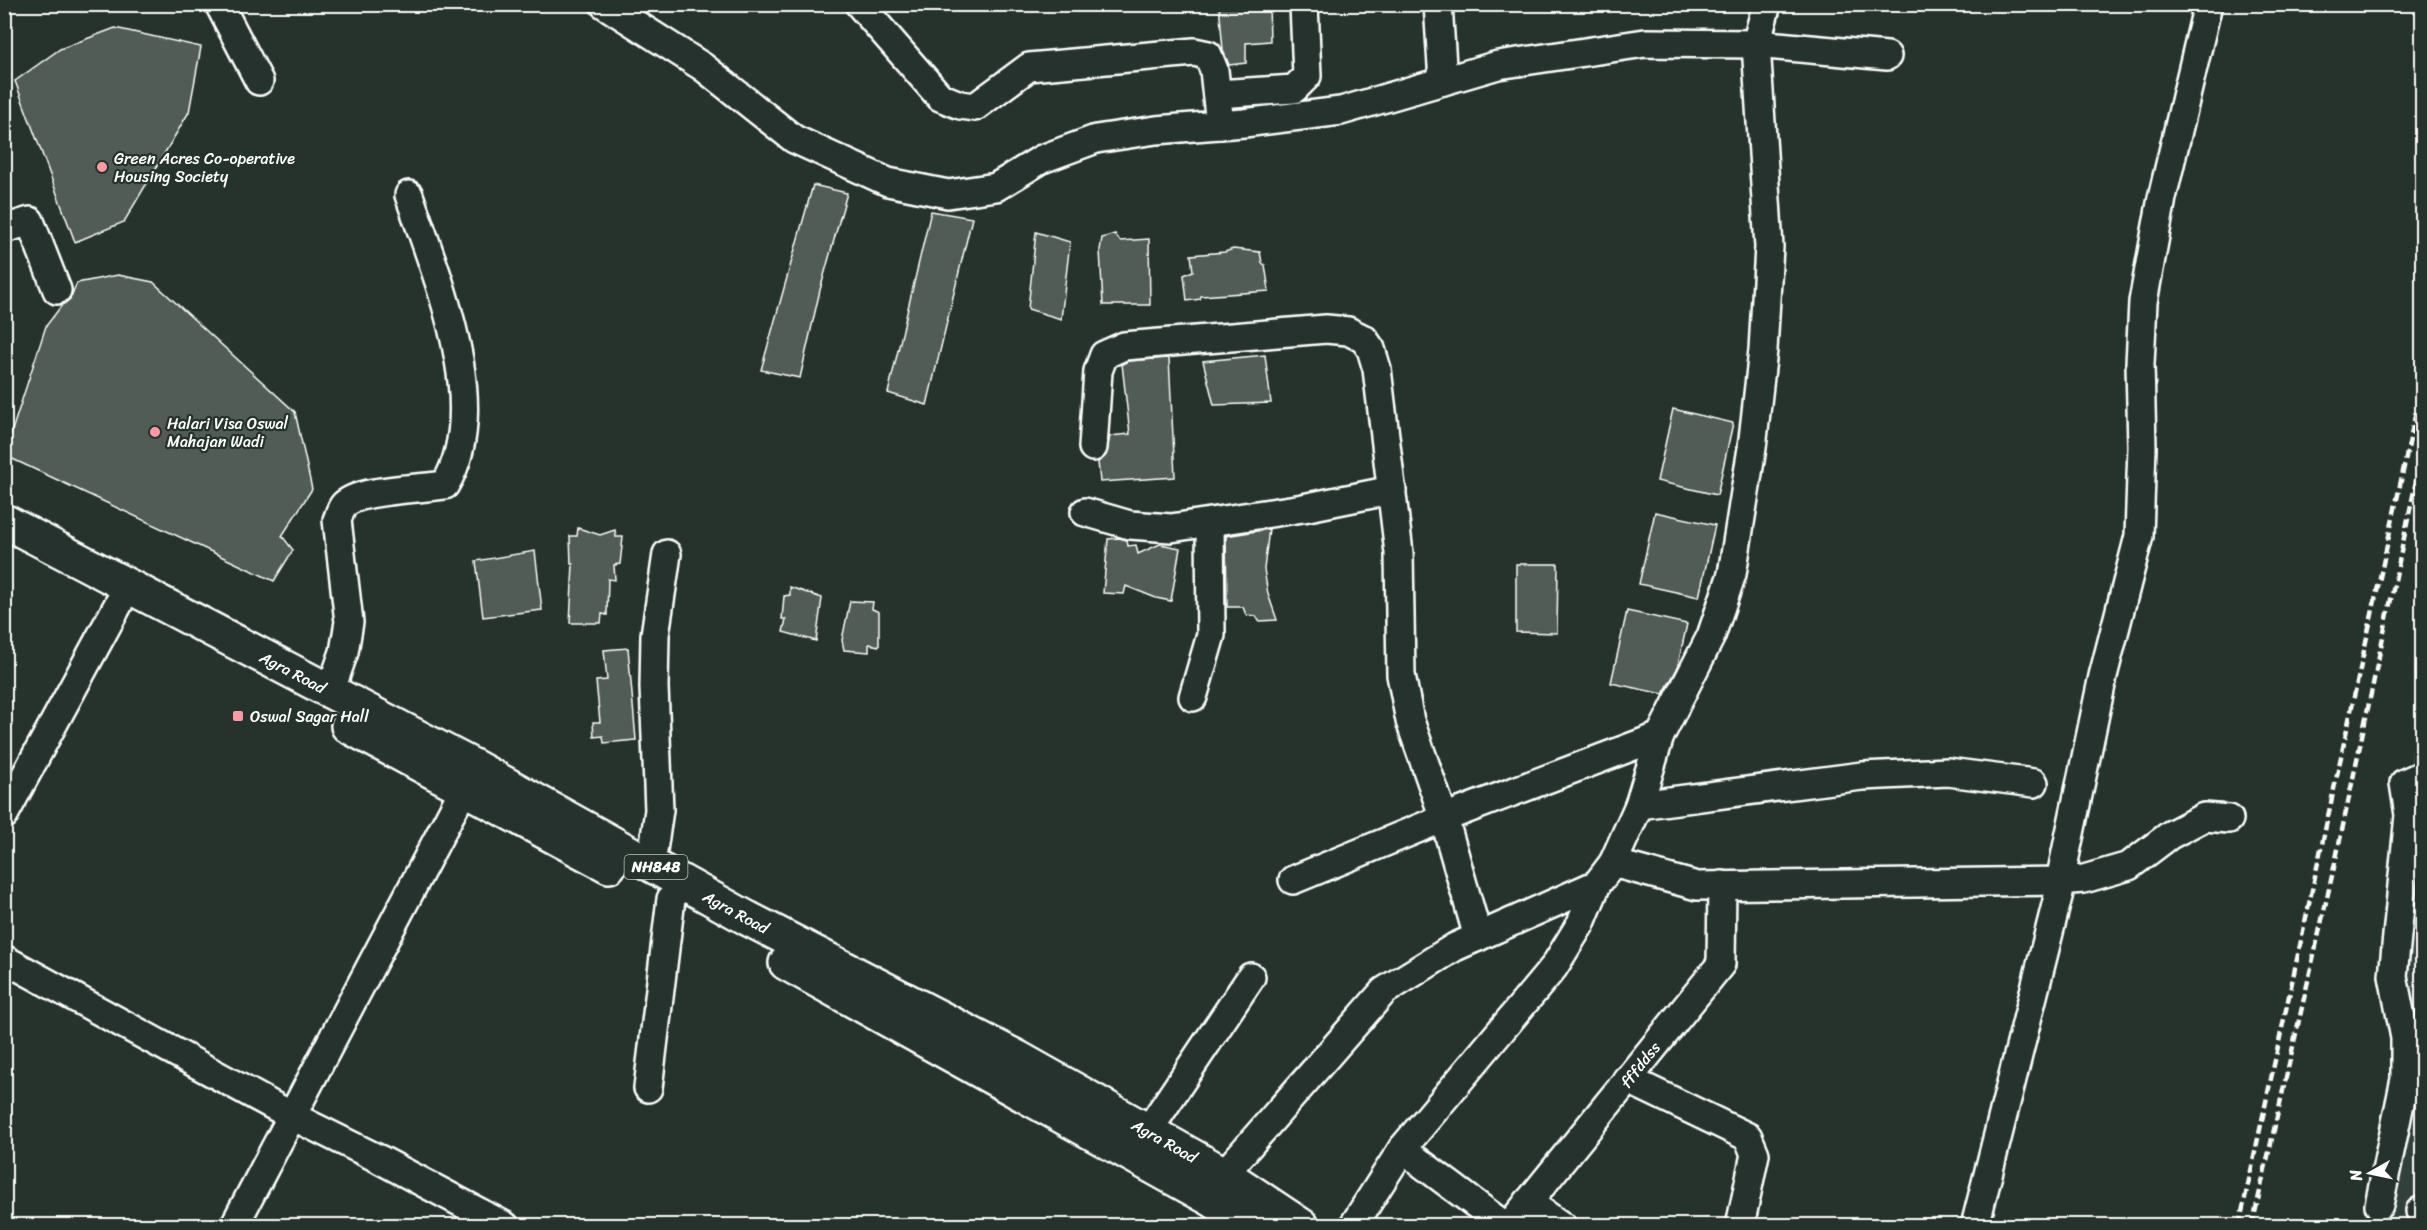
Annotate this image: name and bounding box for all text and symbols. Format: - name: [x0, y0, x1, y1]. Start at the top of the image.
- place label: Green Acres Co-operative Housing Society: [114, 144, 295, 191]
- marker: Green Acres Co-operative Housing Society: [95, 160, 109, 174]
- place label: Halari Visa Oswal Mahajan Wadi: [167, 409, 289, 456]
- marker: Halari Visa Oswal Mahajan Wadi: [148, 425, 162, 439]
- street label: Agra Road: [254, 642, 333, 702]
- place label: Oswal Sagar Hall: [250, 702, 369, 731]
- marker: Oswal Sagar Hall: [231, 709, 245, 723]
- road number: NH848: [624, 855, 688, 879]
- street label: Agra Road: [697, 881, 776, 942]
- street label: fffddss: [1612, 1034, 1668, 1094]
- street label: Agra Road: [1126, 1110, 1205, 1172]
- north arrow: [2340, 1143, 2400, 1203]
- text: N: [2340, 1167, 2371, 1184]

